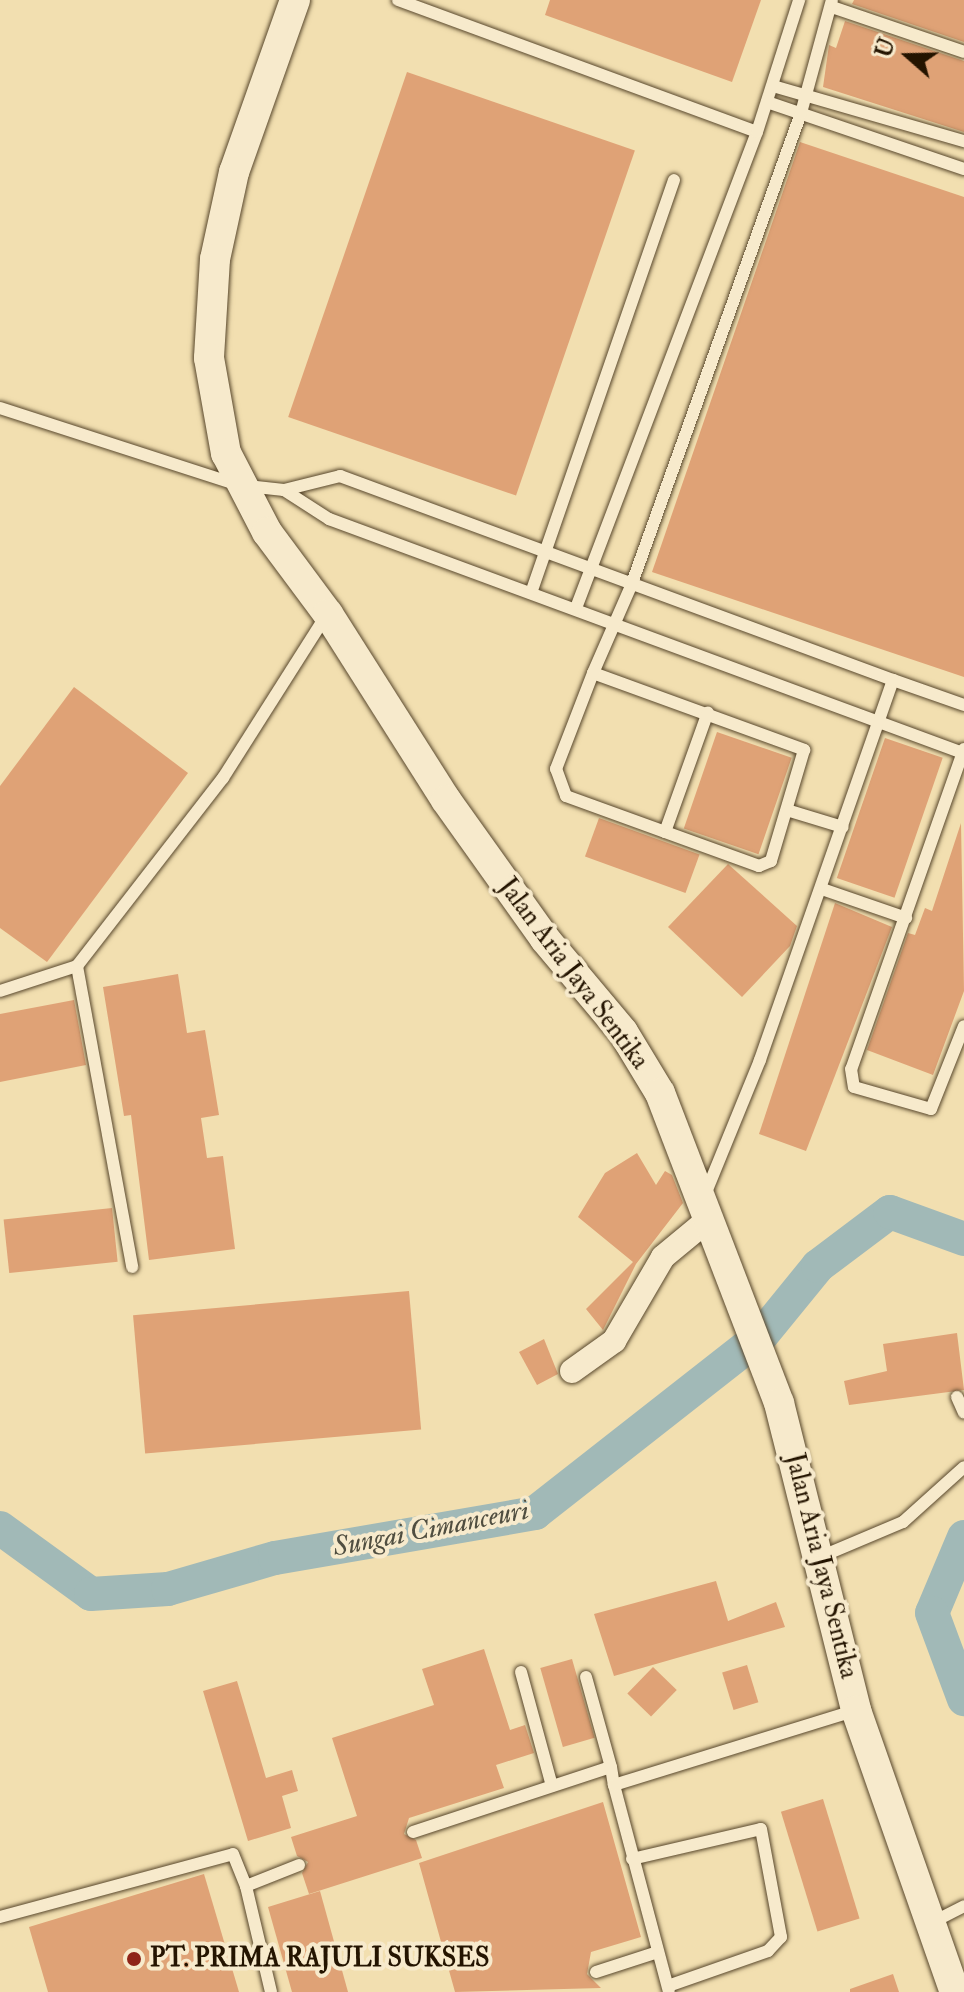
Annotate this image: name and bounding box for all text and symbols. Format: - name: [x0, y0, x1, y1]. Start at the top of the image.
- north arrow: [868, 16, 948, 96]
- text: U: [869, 34, 902, 61]
- street label: Jalan Aria Jaya Sentika: [491, 872, 655, 1076]
- street label: Jalan Aria Jaya Sentika: [778, 1450, 864, 1682]
- water label: Sungai Cimanceuri: [330, 1494, 532, 1564]
- place label: PT. PRIMA RAJULI SUKSES: [150, 1943, 489, 1975]
- marker: PT. PRIMA RAJULI SUKSES: [125, 1950, 143, 1968]

